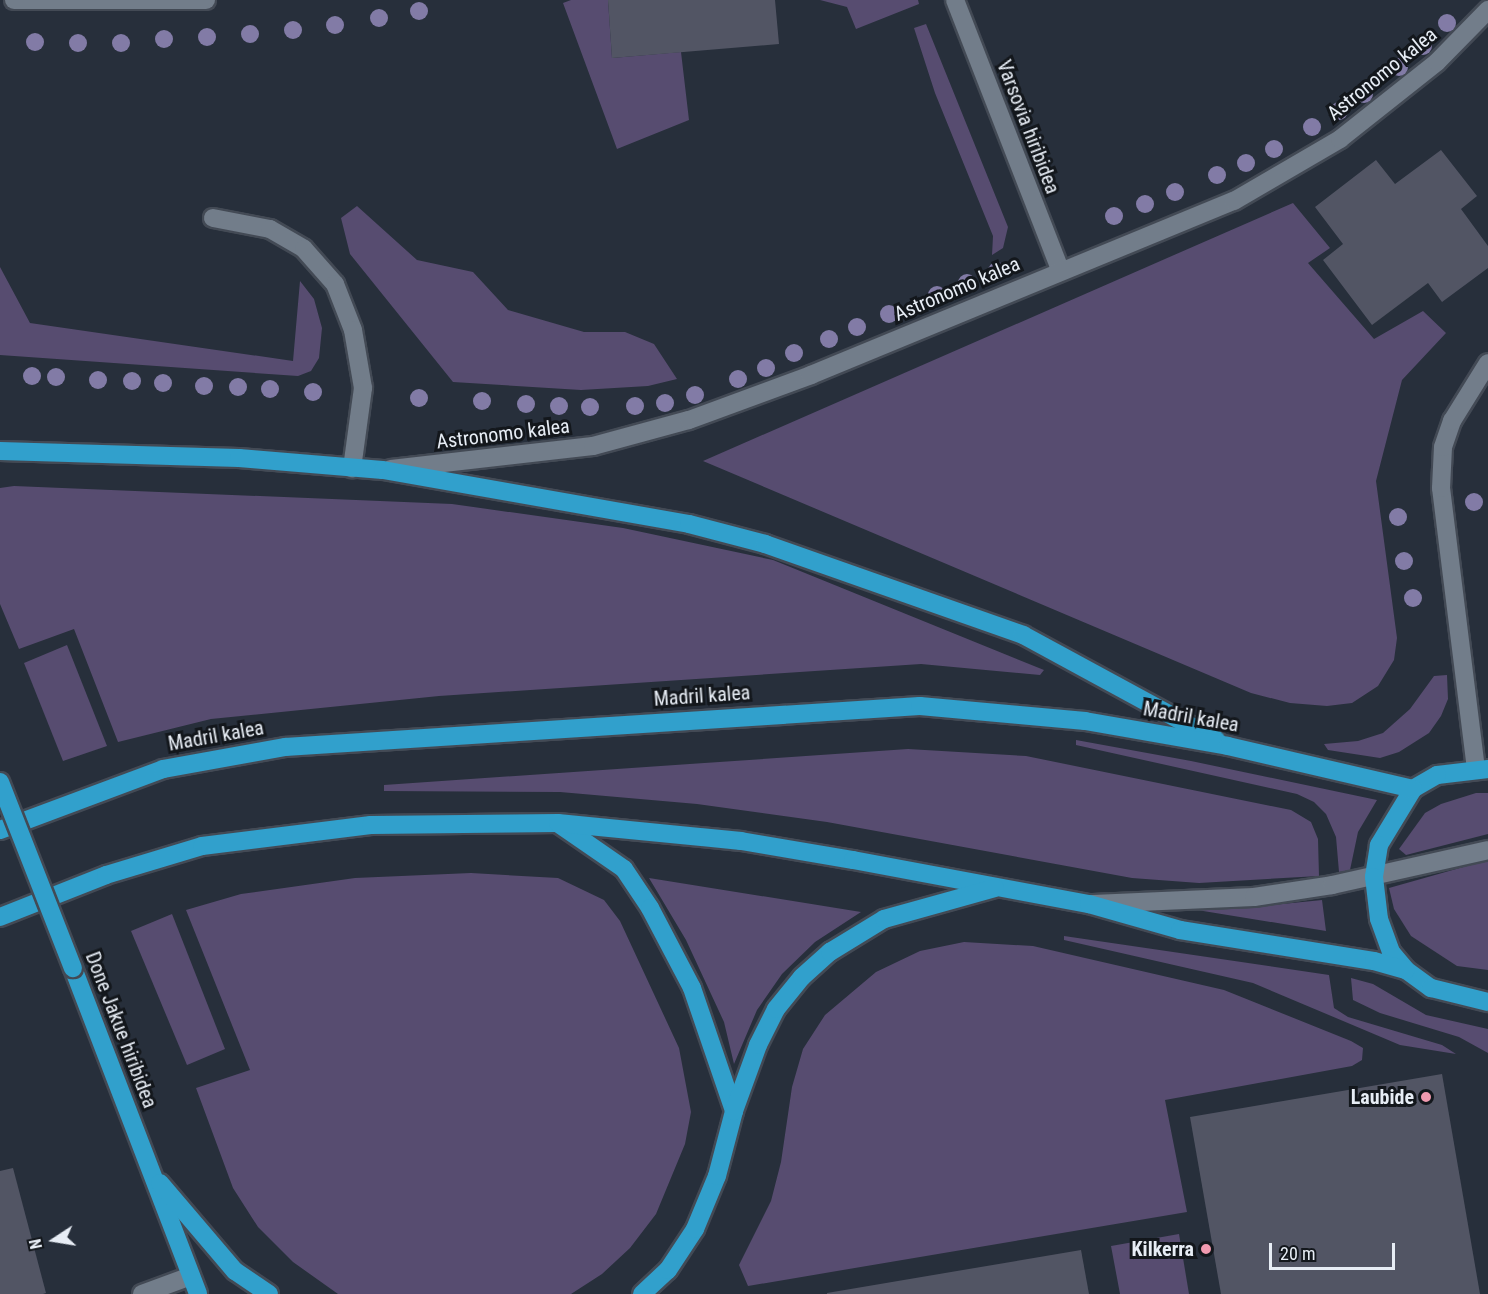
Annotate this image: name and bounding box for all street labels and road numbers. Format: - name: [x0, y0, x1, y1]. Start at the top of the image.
- street label: Astronomo kalea: [1322, 22, 1442, 126]
- street label: Varsovia hiribidea: [992, 57, 1064, 197]
- street label: Astronomo kalea: [891, 252, 1023, 326]
- street label: Astronomo kalea: [435, 414, 571, 454]
- street label: Madril kalea: [653, 681, 751, 711]
- street label: Madril kalea: [1141, 697, 1241, 737]
- street label: Madril kalea: [166, 716, 266, 756]
- street label: Done Jakue hiribidea: [80, 949, 162, 1111]

